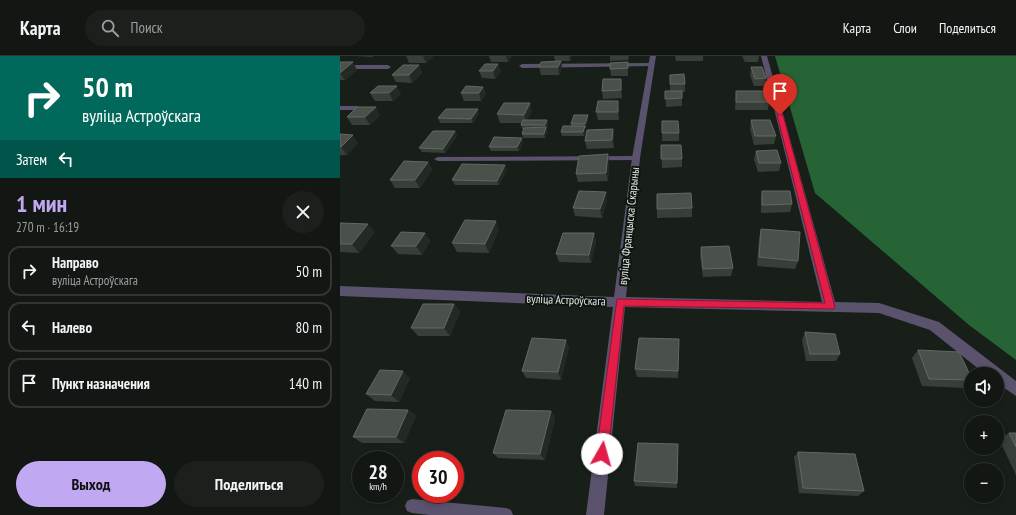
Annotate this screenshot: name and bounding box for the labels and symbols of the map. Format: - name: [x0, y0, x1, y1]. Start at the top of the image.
- pin: [763, 74, 797, 115]
- street label: вуліца Францыска Скарыны: [615, 166, 642, 286]
- street label: вуліца Астроўскага: [526, 291, 606, 308]
- position arrow: [581, 433, 623, 475]
- speed limit sign: 30: [412, 451, 464, 503]

